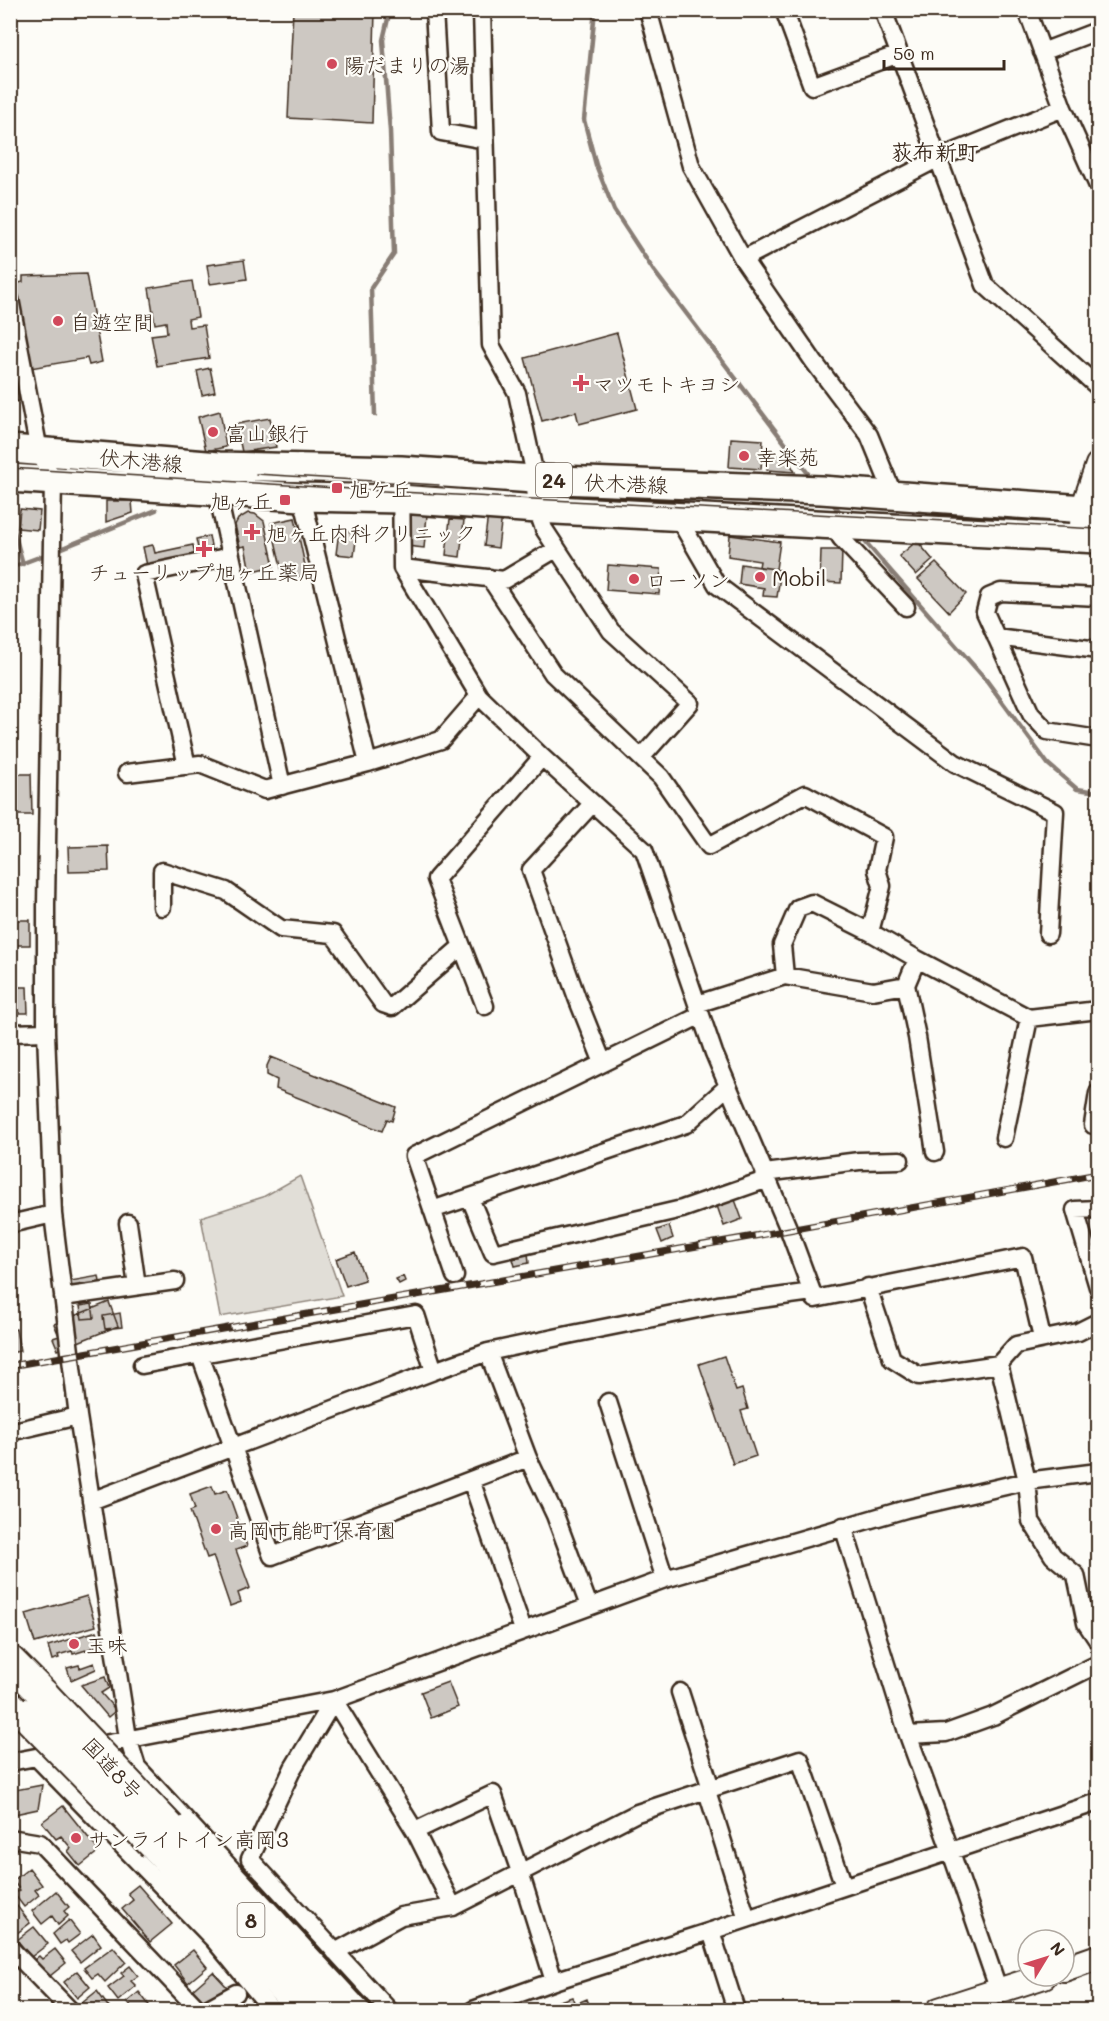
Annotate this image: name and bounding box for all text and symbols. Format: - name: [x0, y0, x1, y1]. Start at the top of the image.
- scale bar: [884, 33, 1004, 71]
- text: 50 m: [893, 41, 935, 65]
- place label: 陽だまりの湯: [344, 51, 470, 78]
- marker: 陽だまりの湯: [325, 57, 339, 71]
- district label: 荻布新町: [891, 137, 979, 166]
- place label: 自遊空間: [70, 308, 154, 335]
- marker: 自遊空間: [51, 314, 65, 328]
- place label: マツモトキヨシ: [593, 370, 740, 397]
- marker: マツモトキヨシ: [574, 376, 588, 390]
- place label: 富山銀行: [225, 419, 309, 446]
- marker: 富山銀行: [206, 425, 220, 439]
- street label: 伏木港線: [98, 443, 184, 477]
- place label: 幸楽苑: [756, 443, 819, 470]
- marker: 幸楽苑: [737, 449, 751, 463]
- road number: 24: [536, 463, 572, 497]
- street label: 伏木港線: [584, 468, 668, 498]
- place label: 旭ケ丘: [349, 475, 412, 502]
- marker: 旭ケ丘: [330, 481, 344, 495]
- place label: 旭ヶ丘: [210, 487, 273, 514]
- marker: 旭ヶ丘: [278, 493, 292, 507]
- place label: 旭ヶ丘内科クリニック: [266, 519, 476, 546]
- marker: 旭ヶ丘内科クリニック: [243, 523, 261, 541]
- marker: チューリップ旭ヶ丘薬局: [197, 542, 211, 556]
- place label: チューリップ旭ヶ丘薬局: [89, 558, 320, 585]
- place label: Mobil: [772, 564, 826, 591]
- place label: ローソン: [646, 566, 730, 593]
- marker: Mobil: [753, 570, 767, 584]
- marker: ローソン: [627, 572, 641, 586]
- place label: 高岡市能町保育園: [228, 1516, 396, 1543]
- marker: 高岡市能町保育園: [209, 1522, 223, 1536]
- place label: 玉味: [86, 1631, 128, 1658]
- marker: 玉味: [67, 1637, 81, 1651]
- street label: 国道8号: [77, 1731, 149, 1805]
- place label: サンライトイン高岡3: [88, 1825, 288, 1852]
- marker: サンライトイン高岡3: [69, 1831, 83, 1845]
- road number: 8: [238, 1903, 264, 1937]
- north arrow: [1016, 1928, 1076, 1988]
- text: N: [1046, 1937, 1070, 1960]

